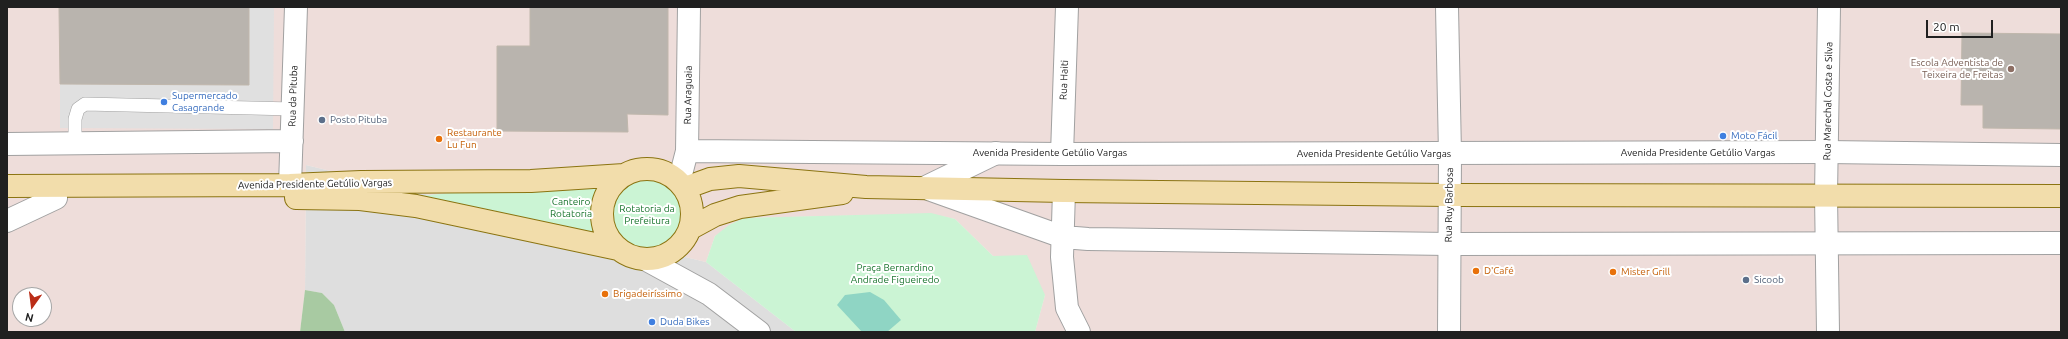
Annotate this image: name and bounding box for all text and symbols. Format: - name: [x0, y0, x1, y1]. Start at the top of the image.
- scale bar: [1928, 12, 1995, 38]
- text: 20 m: [1933, 20, 1960, 33]
- street label: Rua Marechal Costa e Silva: [1821, 42, 1835, 160]
- place label: Escola Adventista de Teixeira de Freitas: [1911, 57, 2003, 80]
- street label: Rua Haiti: [1057, 60, 1071, 100]
- marker: Escola Adventista de Teixeira de Freitas: [2006, 64, 2016, 74]
- street label: Rua da Pituba: [286, 65, 300, 127]
- street label: Rua Araguaia: [681, 65, 695, 125]
- place label: Supermercado Casagrande: [172, 90, 237, 114]
- marker: Supermercado Casagrande: [159, 97, 169, 107]
- place label: Posto Pituba: [330, 114, 387, 126]
- marker: Posto Pituba: [317, 115, 327, 125]
- place label: Restaurante Lu Fun: [447, 127, 502, 150]
- place label: Moto Fácil: [1731, 130, 1777, 142]
- marker: Moto Fácil: [1718, 131, 1728, 141]
- marker: Restaurante Lu Fun: [434, 134, 444, 144]
- street label: Avenida Presidente Getúlio Vargas: [973, 147, 1127, 159]
- street label: Avenida Presidente Getúlio Vargas: [1621, 147, 1775, 159]
- street label: Avenida Presidente Getúlio Vargas: [1297, 148, 1451, 160]
- street label: Rua Ruy Barbosa: [1442, 167, 1456, 243]
- street label: Avenida Presidente Getúlio Vargas: [238, 177, 392, 191]
- park label: Canteiro Rotatoria: [550, 196, 592, 220]
- park label: Rotatoria da Prefeitura: [619, 203, 675, 226]
- park label: Praça Bernardino Andrade Figueiredo: [851, 262, 939, 286]
- place label: D'Café: [1484, 265, 1514, 277]
- marker: D'Café: [1471, 266, 1481, 276]
- place label: Mister Grill: [1621, 266, 1670, 278]
- marker: Mister Grill: [1608, 267, 1618, 277]
- place label: Sicoob: [1754, 274, 1784, 286]
- marker: Sicoob: [1741, 275, 1751, 285]
- north arrow: [12, 287, 52, 327]
- place label: Brigadeiríssimo: [613, 288, 682, 300]
- marker: Brigadeiríssimo: [600, 289, 610, 299]
- text: N: [24, 311, 35, 324]
- place label: Duda Bikes: [660, 316, 710, 328]
- marker: Duda Bikes: [647, 317, 657, 327]

